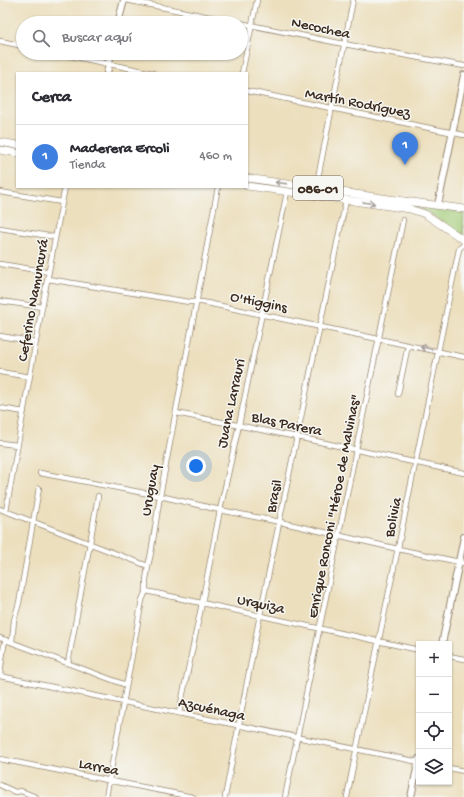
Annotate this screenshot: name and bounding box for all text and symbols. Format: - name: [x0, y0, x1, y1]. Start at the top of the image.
- street label: Necochea: [290, 14, 352, 44]
- search box: [16, 16, 248, 60]
- icon: search: [30, 27, 52, 49]
- text: Buscar aquí: [62, 29, 132, 47]
- street label: Martín Rodríguez: [303, 85, 412, 123]
- text: Cerca: [32, 88, 71, 108]
- pin: 1: [392, 132, 418, 165]
- text: Maderera Ercoli: [70, 140, 170, 158]
- text: 1: [42, 149, 48, 164]
- text: 460 m: [200, 149, 232, 164]
- text: Tienda: [70, 158, 106, 173]
- road number: 086-01: [293, 176, 343, 200]
- one-way arrow: [275, 179, 288, 187]
- one-way arrow: [362, 199, 375, 207]
- street label: Ceferino Namuncurá: [14, 237, 54, 363]
- street label: O'Higgins: [229, 288, 289, 318]
- one-way arrow: [420, 344, 433, 352]
- street label: Juana Larrauri: [214, 357, 250, 450]
- street label: Enrique Ronconi "Héroe de Malvinas": [304, 393, 366, 620]
- street label: Blas Parera: [249, 408, 324, 441]
- your location: [186, 456, 206, 476]
- street label: Uruguay: [138, 462, 164, 518]
- street label: Brasil: [262, 478, 287, 516]
- street label: Bolivia: [381, 495, 407, 540]
- street label: Urquiza: [235, 591, 287, 619]
- map controls: [416, 641, 452, 785]
- button: +: [416, 641, 452, 677]
- button: −: [416, 677, 452, 713]
- street label: Azcuénaga: [177, 694, 247, 726]
- button: locate: [416, 713, 452, 749]
- button: layers: [416, 749, 452, 785]
- street label: Larrea: [77, 755, 121, 781]

